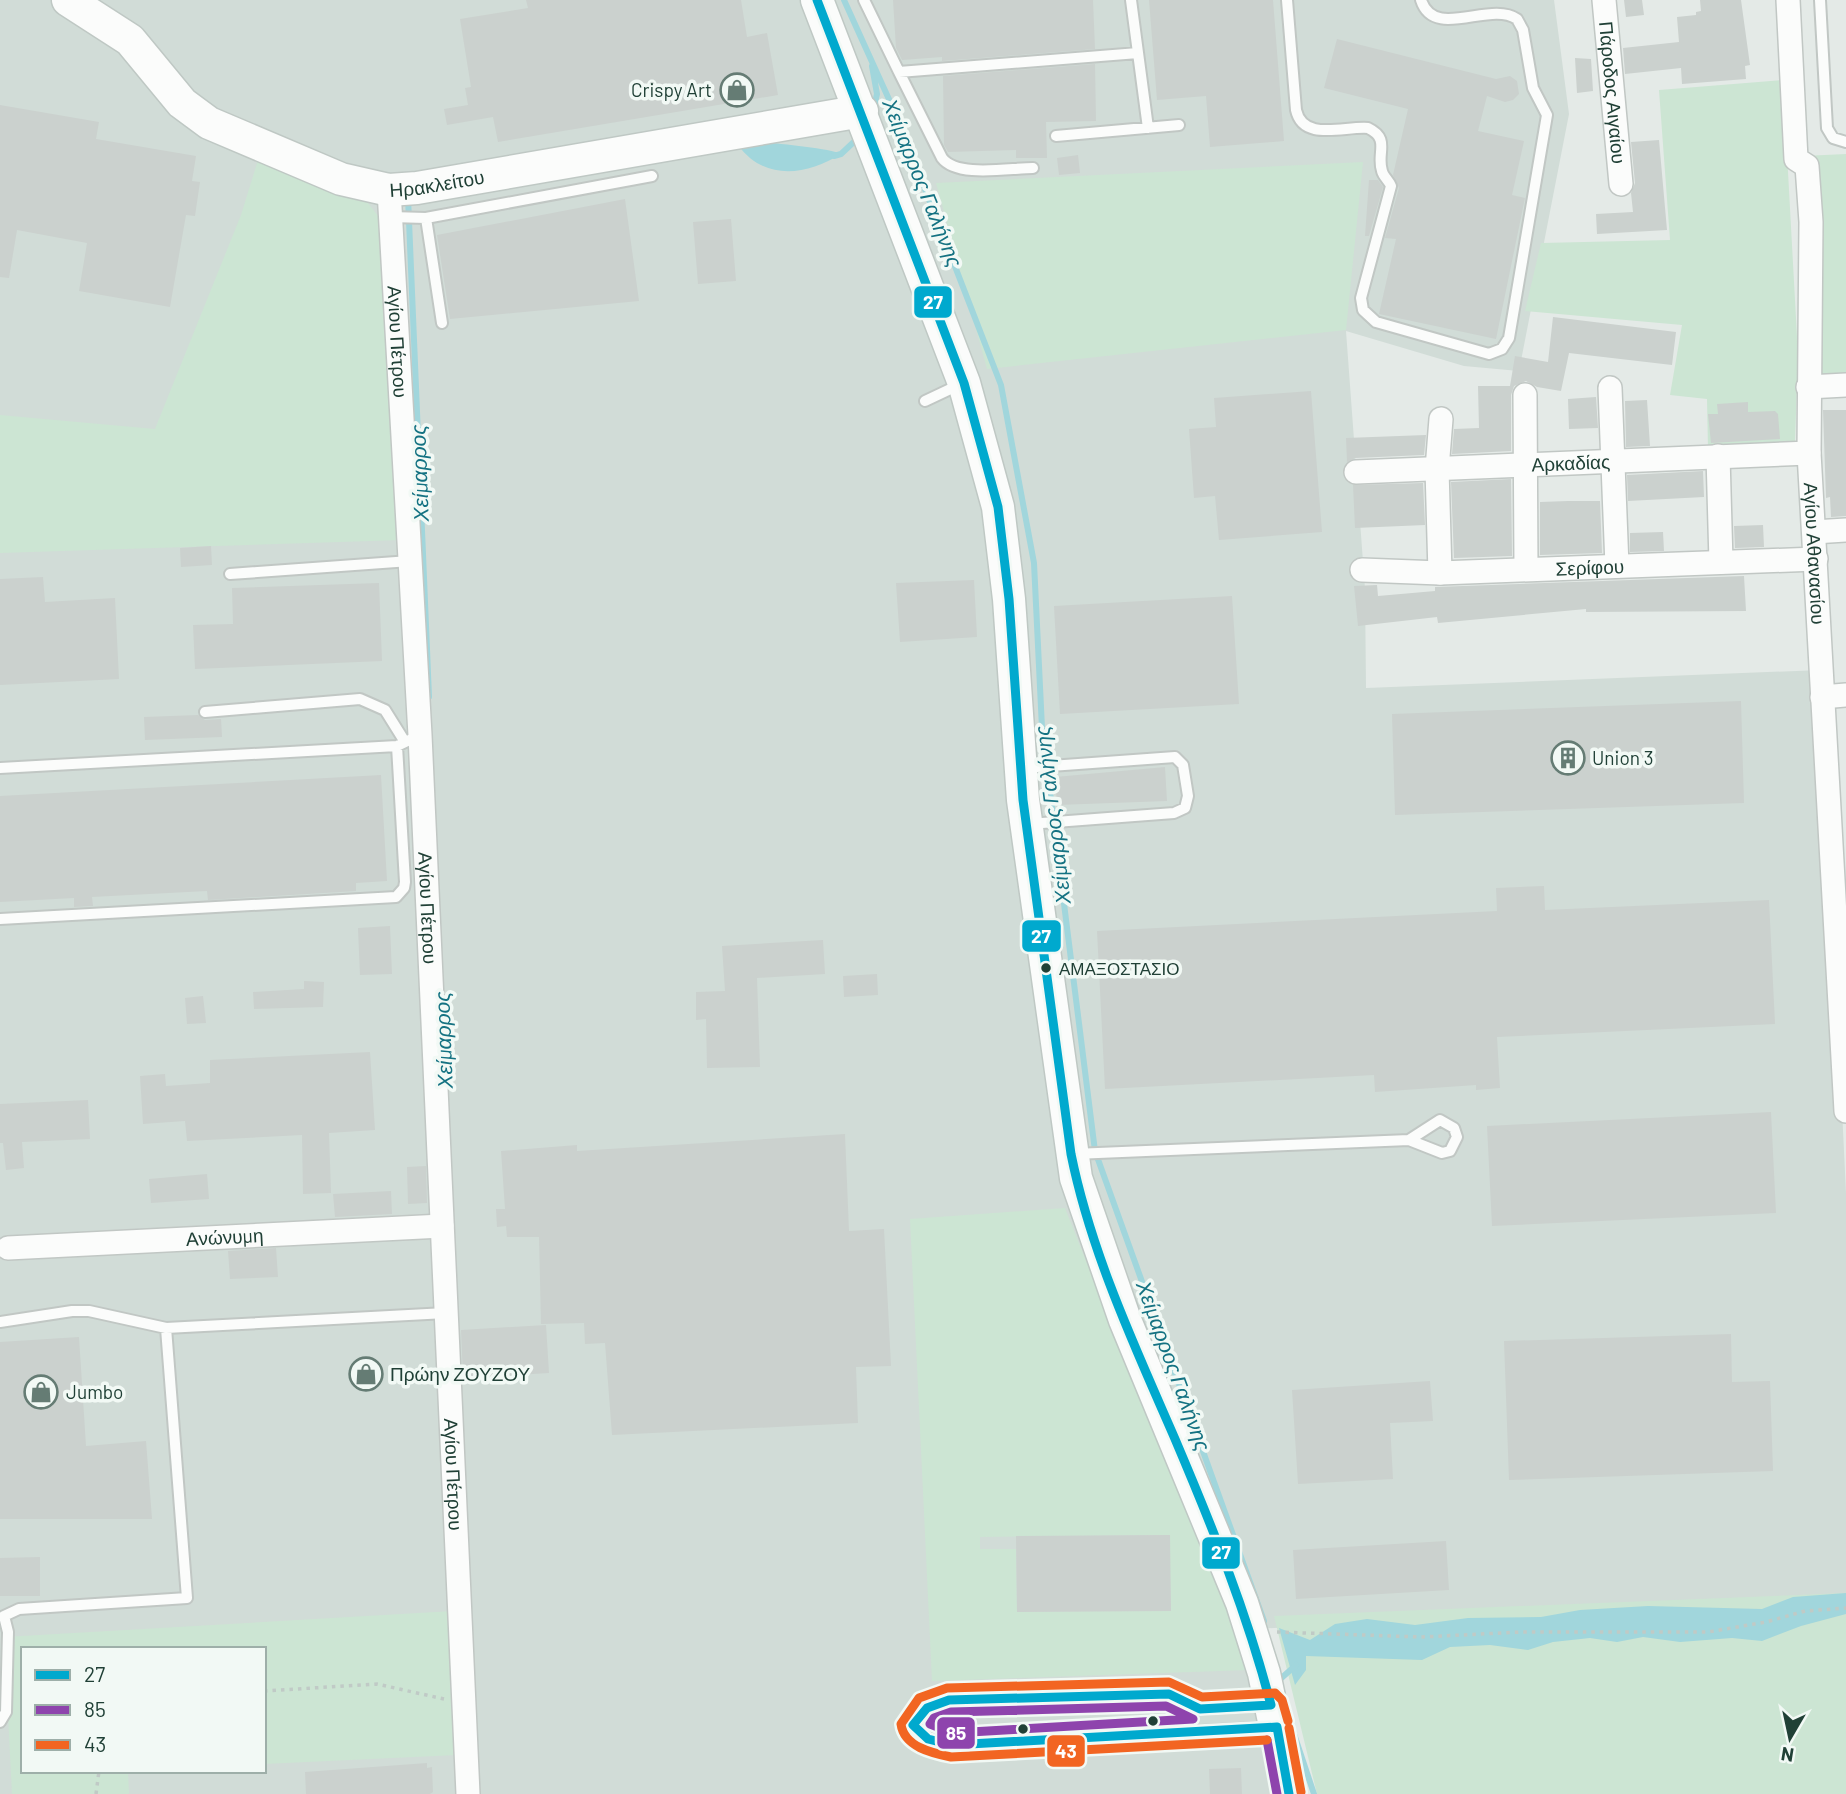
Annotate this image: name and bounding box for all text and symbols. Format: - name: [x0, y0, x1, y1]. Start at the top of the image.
- street label: Πάροδος Αιγαίου: [1595, 20, 1631, 165]
- shop icon: Crispy Art: [718, 71, 756, 109]
- place label: Crispy Art: [631, 78, 712, 101]
- water label: Χείμαρρος Γαλήνης: [878, 94, 969, 271]
- street label: Ηρακλείτου: [389, 165, 486, 201]
- street label: Αγίου Πέτρου: [383, 285, 413, 398]
- line badge: 27: [913, 285, 953, 319]
- text: 27: [923, 290, 944, 313]
- water label: Χείμαρρος: [404, 423, 433, 523]
- street label: Αρκαδίας: [1531, 449, 1611, 476]
- street label: Αγίου Αθανασίου: [1800, 482, 1831, 625]
- street label: Σερίφου: [1555, 554, 1625, 580]
- water label: Χείμαρρος Γαλήνης: [1028, 724, 1075, 907]
- building icon: Union 3: [1549, 739, 1587, 777]
- place label: Union 3: [1592, 746, 1654, 769]
- street label: Αγίου Πέτρου: [414, 851, 442, 965]
- line badge: 27: [1021, 919, 1062, 953]
- text: 27: [1031, 924, 1052, 947]
- place label: ΑΜΑΞΟΣΤΑΣΙΟ: [1059, 958, 1180, 978]
- marker: ΑΜΑΞΟΣΤΑΣΙΟ: [1039, 961, 1053, 975]
- water label: Χείμαρρος: [428, 990, 457, 1090]
- street label: Ανώνυμη: [185, 1223, 264, 1250]
- water label: Χείμαρρος Γαλήνης: [1132, 1276, 1217, 1455]
- shop icon: Πρώην ΖΟΥΖΟΥ: [347, 1355, 385, 1393]
- place label: Πρώην ΖΟΥΖΟΥ: [390, 1362, 530, 1385]
- shop icon: Jumbo: [22, 1373, 60, 1411]
- place label: Jumbo: [66, 1380, 123, 1403]
- street label: Αγίου Πέτρου: [440, 1418, 468, 1531]
- line badge: 27: [1201, 1536, 1241, 1570]
- text: 27: [1211, 1540, 1232, 1563]
- legend: [21, 1647, 266, 1773]
- text: 27: [84, 1661, 105, 1686]
- text: 85: [84, 1696, 106, 1721]
- north arrow: [1755, 1703, 1825, 1773]
- unlabelled marker: [1146, 1714, 1160, 1728]
- line badge: 85: [936, 1716, 976, 1750]
- text: 85: [946, 1721, 966, 1744]
- unlabelled marker: [1016, 1722, 1030, 1736]
- text: 43: [84, 1731, 106, 1756]
- line badge: 43: [1046, 1734, 1086, 1768]
- text: 43: [1055, 1739, 1077, 1762]
- text: N: [1779, 1743, 1795, 1768]

